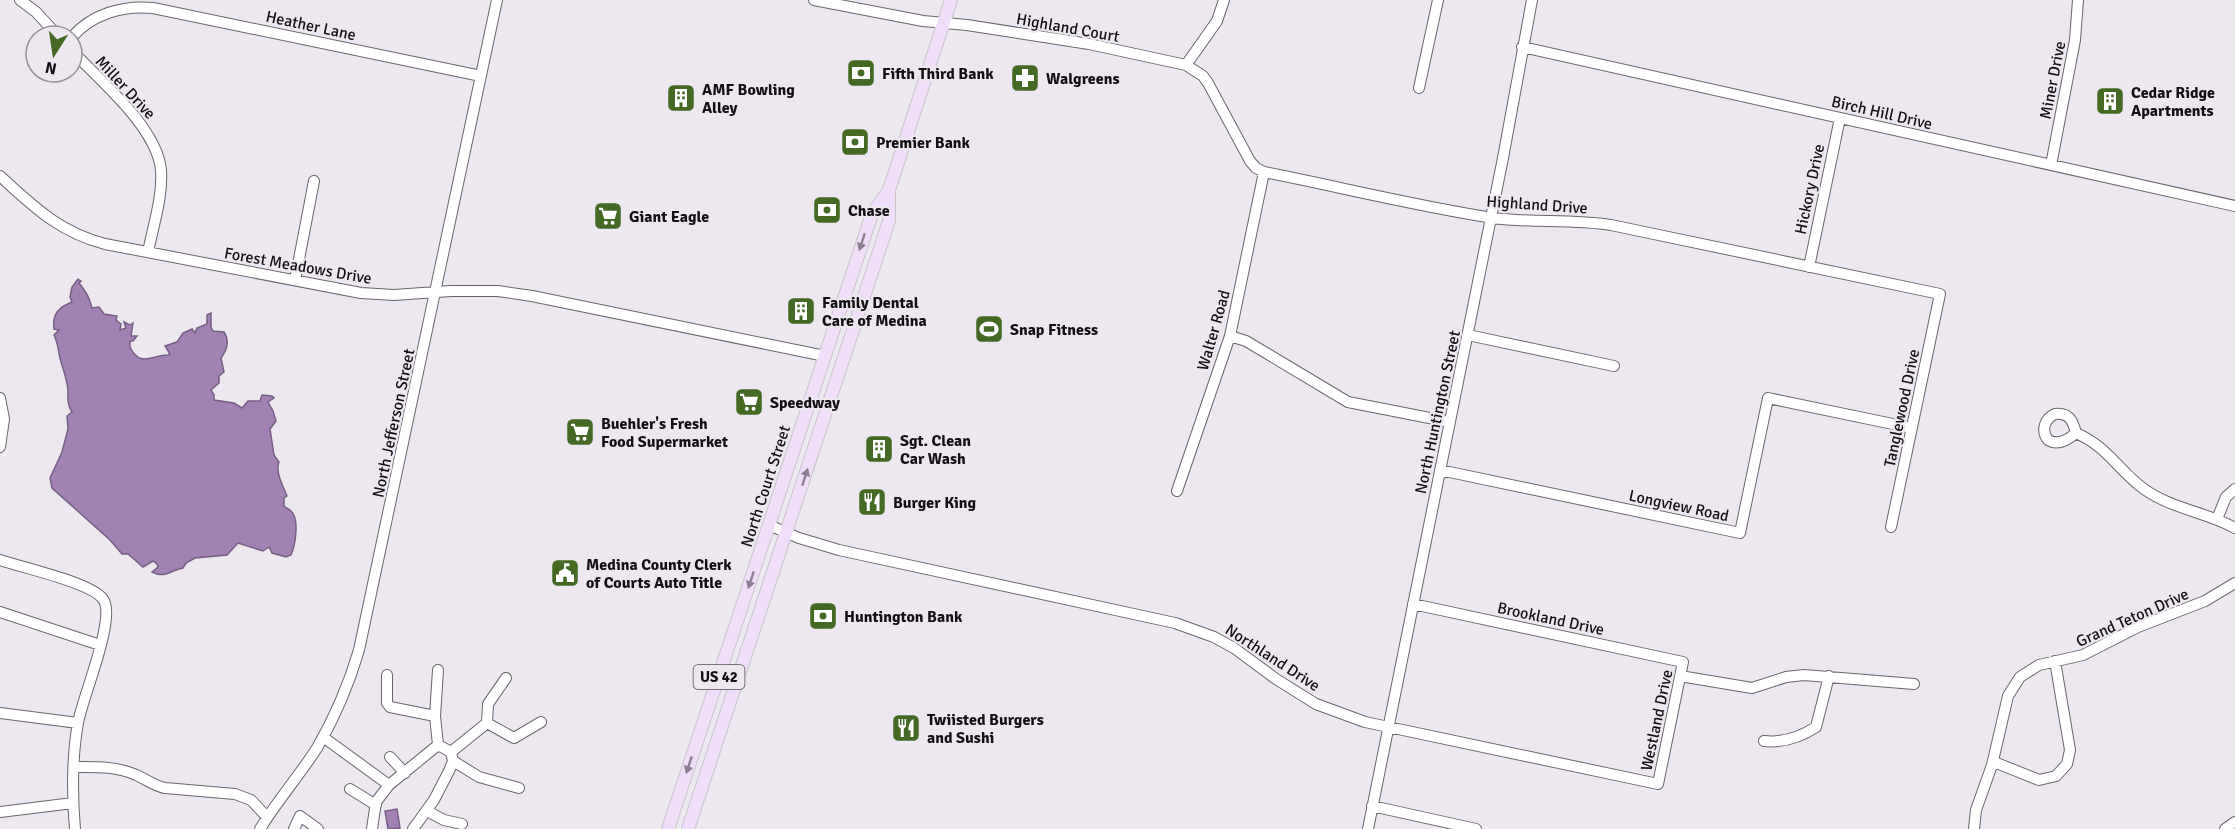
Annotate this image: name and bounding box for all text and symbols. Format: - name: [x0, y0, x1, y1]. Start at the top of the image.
- street label: Heather Lane: [264, 7, 358, 45]
- street label: Highland Court: [1015, 9, 1121, 47]
- north arrow: [24, 24, 84, 84]
- street label: Miner Drive: [2036, 39, 2070, 121]
- street label: Miller Drive: [91, 52, 160, 124]
- text: N: [44, 57, 59, 79]
- bank icon: Fifth Third Bank: [845, 57, 877, 89]
- pharmacy icon: Walgreens: [1009, 62, 1041, 94]
- place label: Fifth Third Bank: [882, 64, 994, 84]
- place label: Walgreens: [1046, 69, 1120, 89]
- place label: AMF Bowling Alley: [702, 80, 795, 118]
- building icon: AMF Bowling Alley: [665, 82, 697, 114]
- place label: Cedar Ridge Apartments: [2131, 83, 2215, 121]
- building icon: Cedar Ridge Apartments: [2094, 85, 2126, 117]
- street label: Birch Hill Drive: [1829, 92, 1934, 134]
- bank icon: Premier Bank: [839, 126, 871, 158]
- place label: Premier Bank: [876, 133, 971, 153]
- street label: Hickory Drive: [1791, 142, 1829, 236]
- street label: Highland Drive: [1486, 191, 1588, 219]
- bank icon: Chase: [811, 194, 843, 226]
- supermarket icon: Giant Eagle: [592, 200, 624, 232]
- place label: Chase: [848, 201, 890, 221]
- place label: Giant Eagle: [629, 207, 709, 227]
- one-way arrow: [857, 233, 867, 251]
- street label: Forest Meadows Drive: [223, 243, 373, 289]
- street label: Walter Road: [1193, 288, 1235, 373]
- place label: Family Dental Care of Medina: [822, 293, 927, 331]
- building icon: Family Dental Care of Medina: [785, 295, 817, 327]
- sports icon: Snap Fitness: [973, 313, 1005, 345]
- place label: Snap Fitness: [1010, 320, 1098, 340]
- street label: North Huntington Street: [1411, 328, 1465, 496]
- street label: North Jefferson Street: [368, 347, 420, 499]
- street label: Tanglewood Drive: [1880, 347, 1924, 469]
- supermarket icon: Speedway: [733, 386, 765, 418]
- place label: Speedway: [770, 393, 840, 413]
- place label: Buehler's Fresh Food Supermarket: [601, 414, 728, 452]
- supermarket icon: Buehler's Fresh Food Supermarket: [564, 416, 596, 448]
- street label: North Court Street: [737, 423, 795, 550]
- place label: Sgt. Clean Car Wash: [900, 431, 971, 469]
- building icon: Sgt. Clean Car Wash: [863, 433, 895, 465]
- one-way arrow: [801, 468, 810, 486]
- restaurant icon: Burger King: [856, 486, 888, 518]
- street label: Longview Road: [1627, 486, 1731, 526]
- place label: Burger King: [893, 493, 977, 513]
- place label: Medina County Clerk of Courts Auto Title: [586, 555, 732, 593]
- public building icon: Medina County Clerk of Courts Auto Title: [549, 557, 581, 589]
- one-way arrow: [745, 571, 755, 589]
- street label: Grand Teton Drive: [2073, 584, 2192, 652]
- street label: Brookland Drive: [1495, 598, 1606, 640]
- bank icon: Huntington Bank: [807, 600, 839, 632]
- place label: Huntington Bank: [844, 607, 963, 627]
- street label: Northland Drive: [1221, 620, 1324, 696]
- road number: US 42: [694, 665, 744, 689]
- street label: Westland Drive: [1636, 668, 1677, 773]
- place label: Twiisted Burgers and Sushi: [927, 710, 1044, 748]
- restaurant icon: Twiisted Burgers and Sushi: [890, 712, 922, 744]
- one-way arrow: [684, 756, 694, 774]

